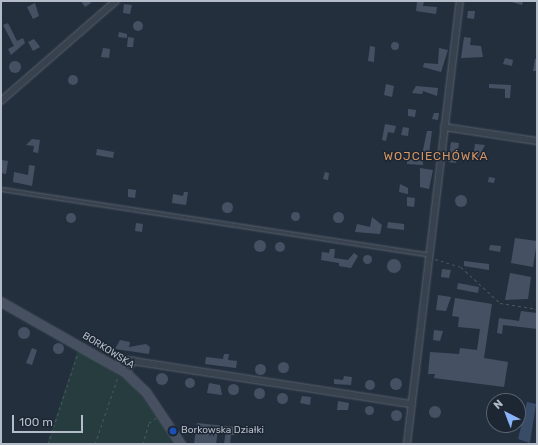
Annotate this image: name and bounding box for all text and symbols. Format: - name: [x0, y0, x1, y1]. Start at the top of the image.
- district label: WOJCIECHÓWKA: [383, 150, 489, 164]
- street label: BORKOWSKA: [80, 330, 136, 372]
- north arrow: [486, 393, 526, 433]
- text: N: [491, 397, 506, 412]
- scale bar: [14, 407, 85, 433]
- text: 100 m: [19, 415, 53, 429]
- place label: Borkowska Działki: [181, 425, 264, 437]
- marker: Borkowska Działki: [168, 426, 178, 436]

